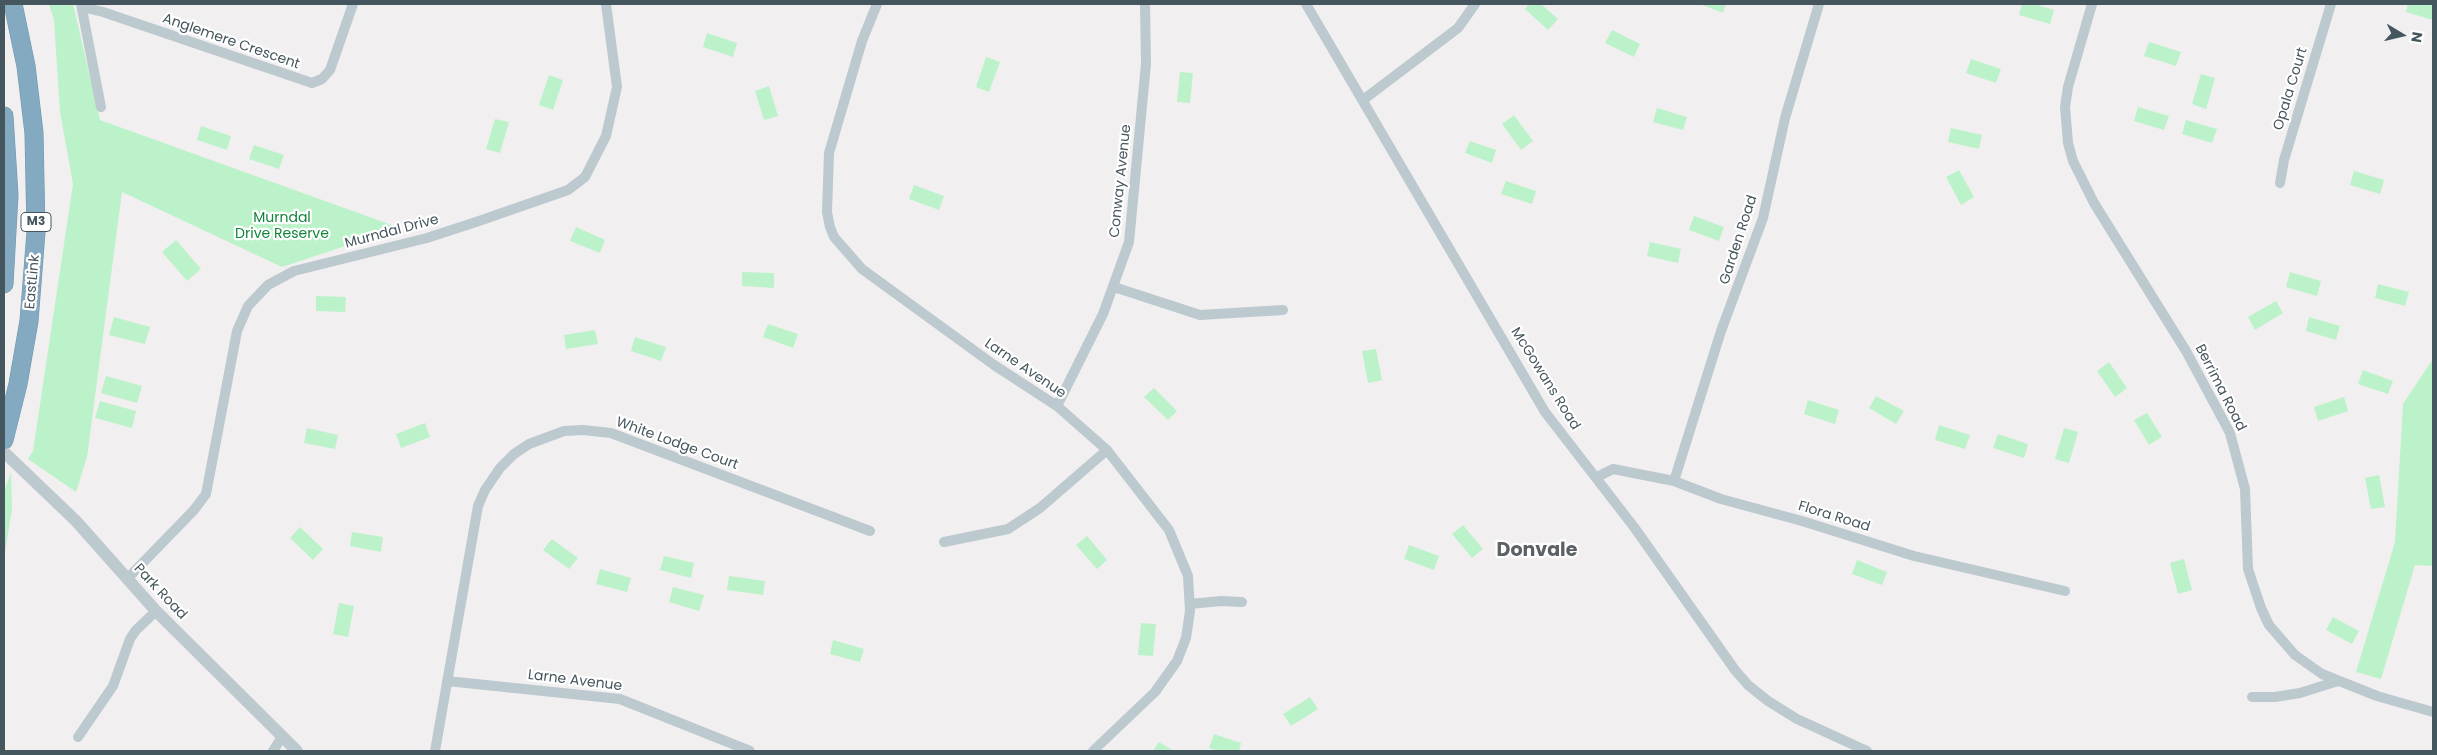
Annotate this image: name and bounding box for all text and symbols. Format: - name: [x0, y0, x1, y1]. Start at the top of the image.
- north arrow: [2377, 10, 2427, 60]
- street label: Anglemere Crescent: [160, 11, 302, 73]
- text: N: [2406, 31, 2428, 44]
- street label: Opala Court: [2270, 46, 2312, 132]
- street label: Conway Avenue: [1107, 124, 1135, 238]
- street label: Garden Road: [1717, 193, 1761, 287]
- park label: Murndal Drive Reserve: [235, 210, 329, 242]
- street label: Murndal Drive: [343, 211, 441, 253]
- road number: M3: [21, 212, 51, 232]
- street label: EastLink: [22, 254, 44, 310]
- street label: McGowans Road: [1507, 325, 1583, 433]
- street label: Larne Avenue: [981, 336, 1069, 402]
- street label: Berrima Road: [2191, 342, 2249, 434]
- street label: White Lodge Court: [614, 414, 740, 474]
- street label: Flora Road: [1796, 498, 1872, 536]
- district label: Donvale: [1497, 540, 1577, 562]
- street label: Park Road: [130, 561, 190, 623]
- street label: Larne Avenue: [527, 667, 623, 695]

